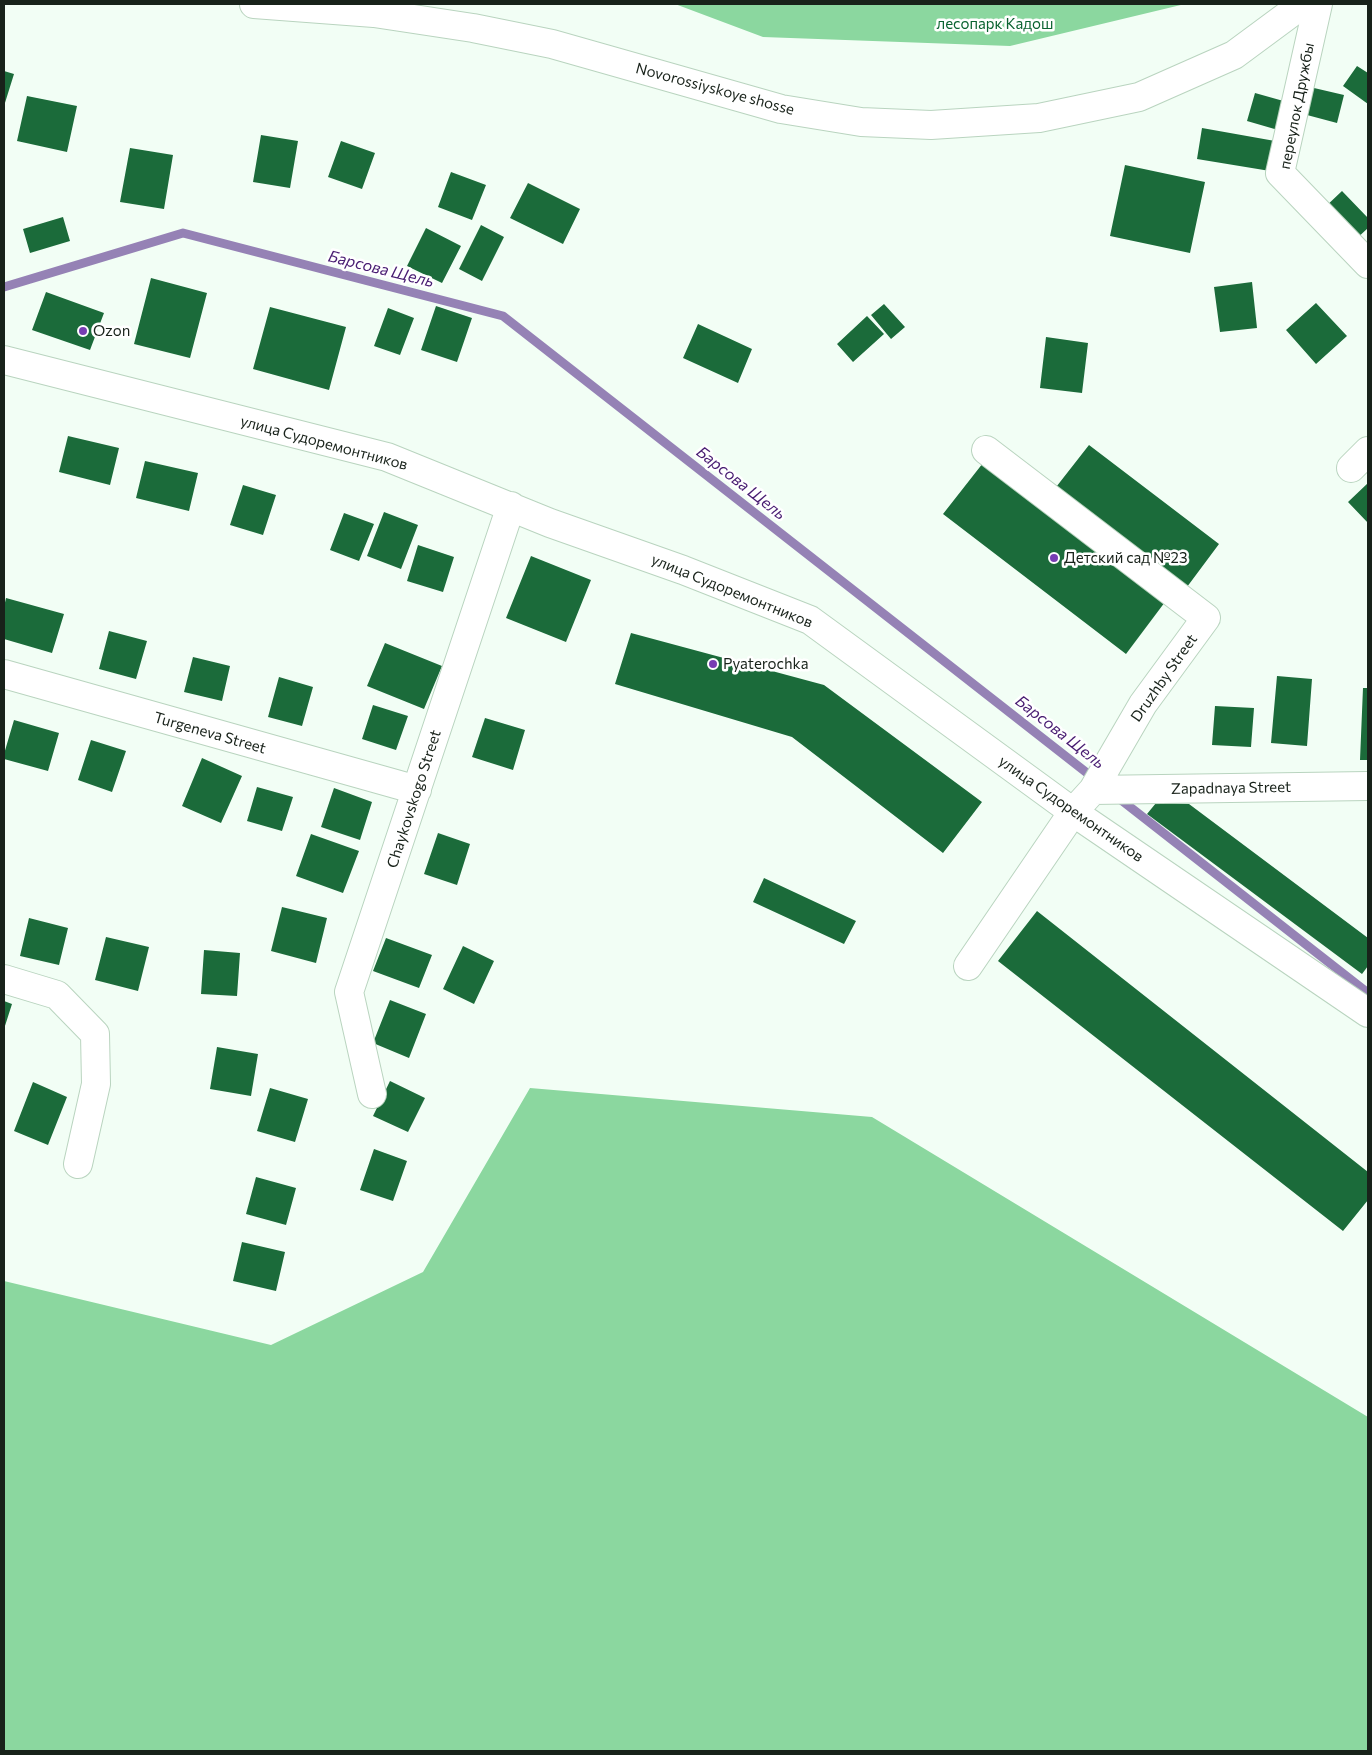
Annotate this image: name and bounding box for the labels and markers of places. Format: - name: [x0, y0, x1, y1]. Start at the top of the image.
- place label: Ozon: [93, 322, 130, 340]
- marker: Ozon: [77, 325, 89, 337]
- place label: Детский сад №23: [1064, 549, 1187, 567]
- marker: Детский сад №23: [1048, 552, 1060, 564]
- place label: Pyaterochka: [723, 655, 809, 673]
- marker: Pyaterochka: [707, 658, 719, 670]

